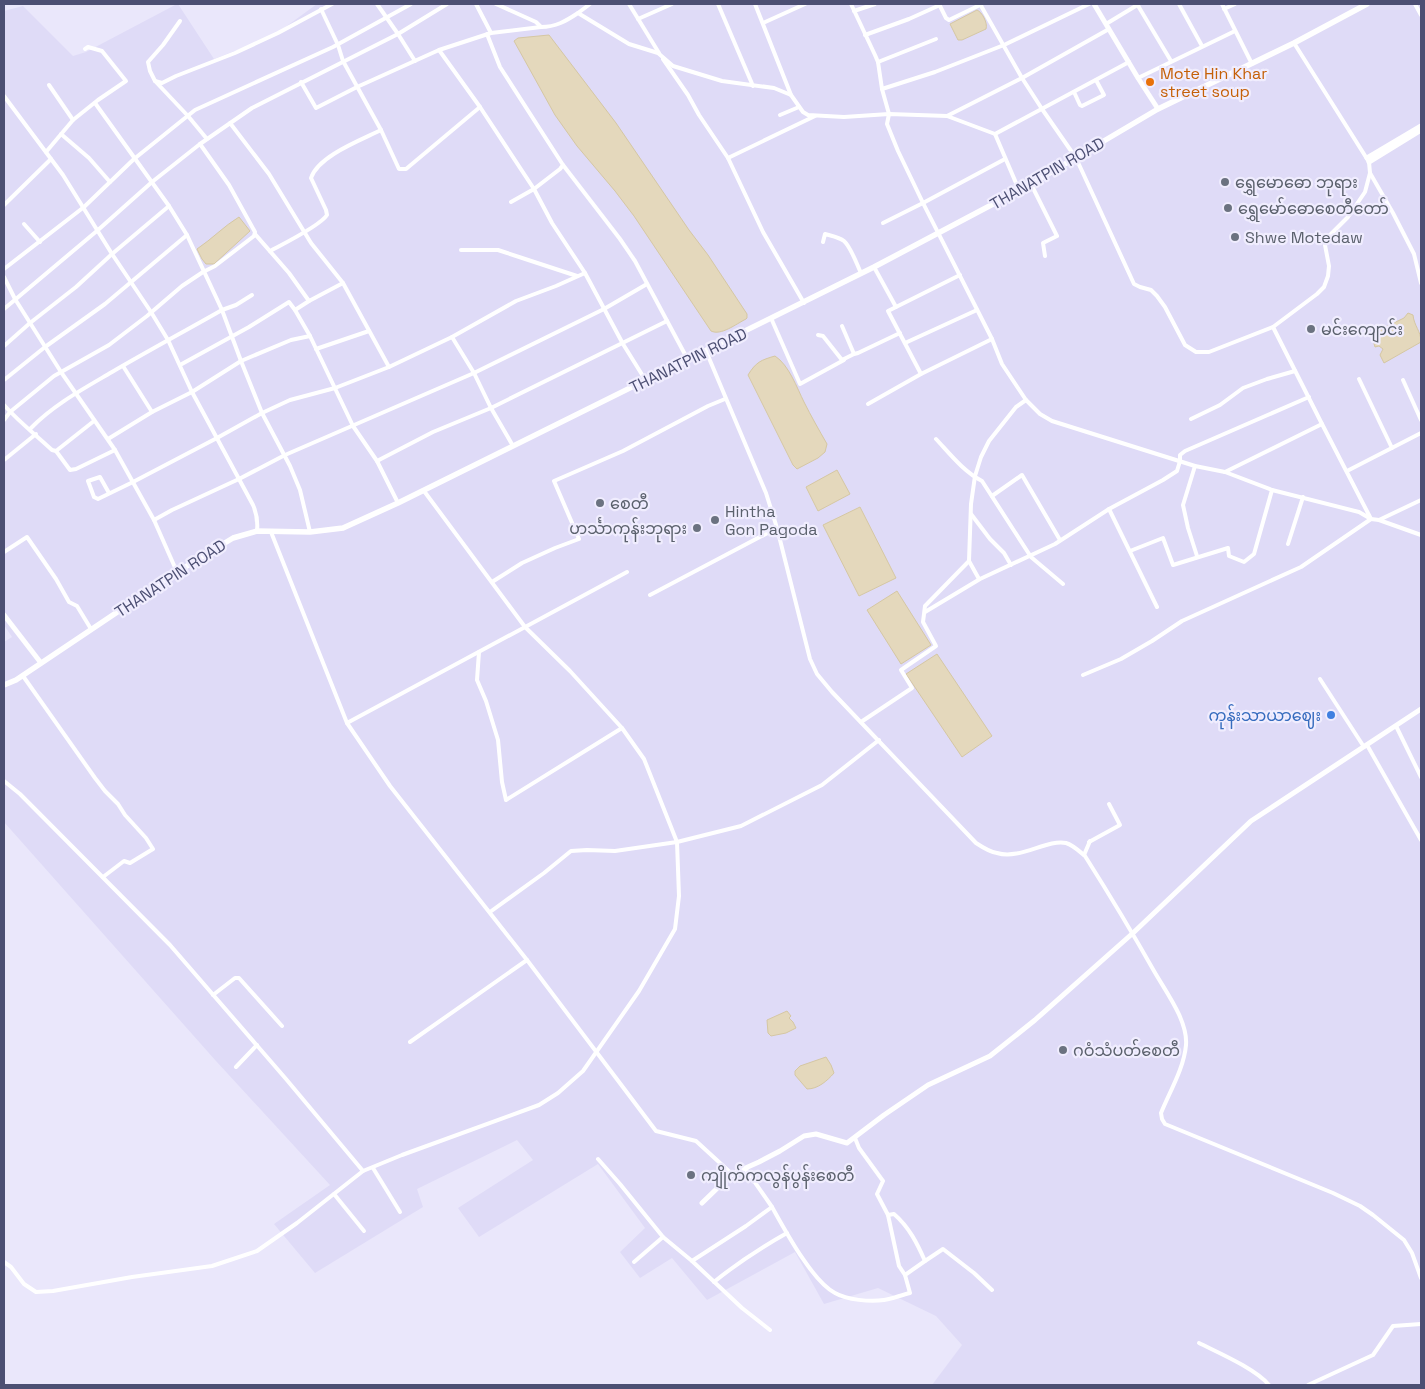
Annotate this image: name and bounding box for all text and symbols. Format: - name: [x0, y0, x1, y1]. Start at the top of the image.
- place label: Mote Hin Khar street soup: [1160, 63, 1267, 102]
- marker: Mote Hin Khar street soup: [1144, 76, 1156, 88]
- street label: THANATPIN ROAD: [986, 132, 1108, 215]
- place label: ရွှေမောဓော ဘုရား: [1235, 172, 1358, 197]
- marker: ရွှေမောဓော ဘုရား: [1219, 176, 1231, 188]
- place label: ရွှေမော်ဓောစေတီတော်: [1238, 197, 1389, 222]
- marker: ရွှေမော်ဓောစေတီတော်: [1222, 202, 1234, 214]
- place label: Shwe Motedaw: [1245, 227, 1363, 248]
- marker: Shwe Motedaw: [1229, 231, 1241, 243]
- place label: မင်းကျောင်း: [1321, 318, 1403, 343]
- street label: THANATPIN ROAD: [626, 323, 751, 398]
- marker: မင်းကျောင်း: [1305, 323, 1317, 335]
- place label: စေတီ: [610, 493, 649, 514]
- marker: စေတီ: [594, 497, 606, 509]
- place label: Hintha Gon Pagoda: [725, 501, 817, 540]
- marker: Hintha Gon Pagoda: [709, 514, 721, 526]
- place label: ဟင်္သာကုန်းဘုရား: [569, 517, 687, 543]
- marker: ဟင်္သာကုန်းဘုရား: [691, 522, 703, 534]
- street label: THANATPIN ROAD: [111, 535, 230, 622]
- place label: ကုန်းသာယာဈေး: [1208, 704, 1321, 730]
- marker: ကုန်းသာယာဈေး: [1325, 709, 1337, 721]
- place label: ဂဝံသံပတ်စေတီ: [1073, 1039, 1180, 1061]
- marker: ဂဝံသံပတ်စေတီ: [1057, 1044, 1069, 1056]
- place label: ကျိုက်ကလွန်ပွန်းစေတီ: [701, 1164, 855, 1189]
- marker: ကျိုက်ကလွန်ပွန်းစေတီ: [685, 1169, 697, 1181]

